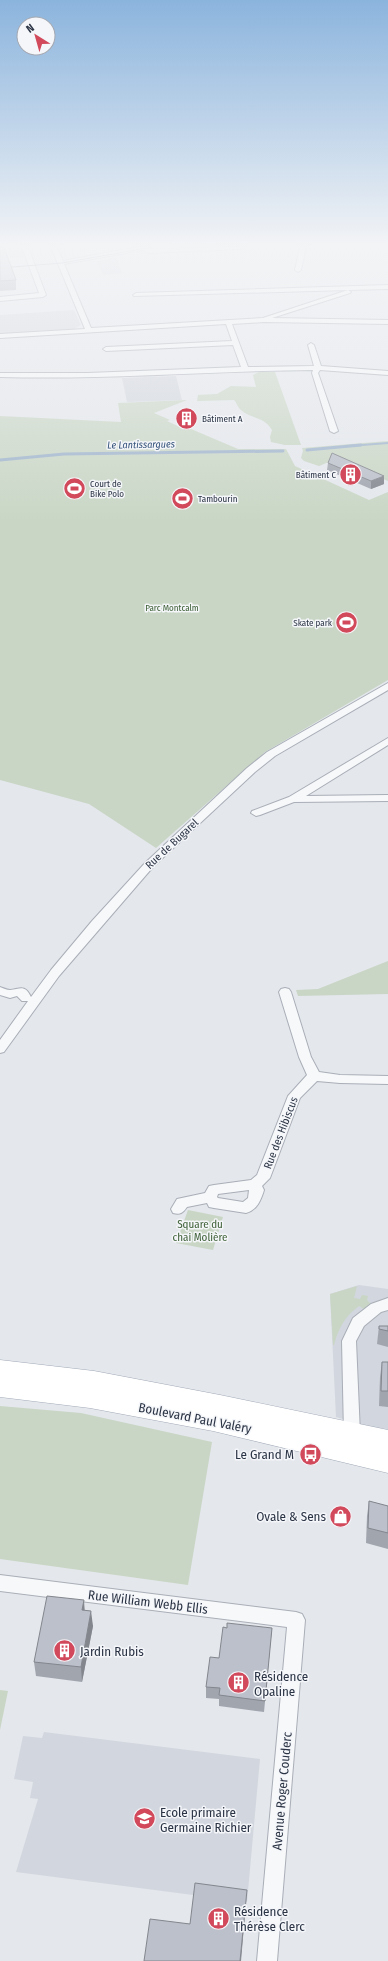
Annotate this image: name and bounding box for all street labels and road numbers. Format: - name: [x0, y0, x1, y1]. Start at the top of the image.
- street label: Rue de Bugarel: [143, 816, 201, 872]
- street label: Rue des Hibiscus: [261, 1095, 301, 1171]
- street label: Boulevard Paul Valéry: [137, 1400, 253, 1436]
- street label: Rue William Webb Ellis: [87, 1587, 209, 1617]
- street label: Avenue Roger Couderc: [269, 1731, 295, 1851]

